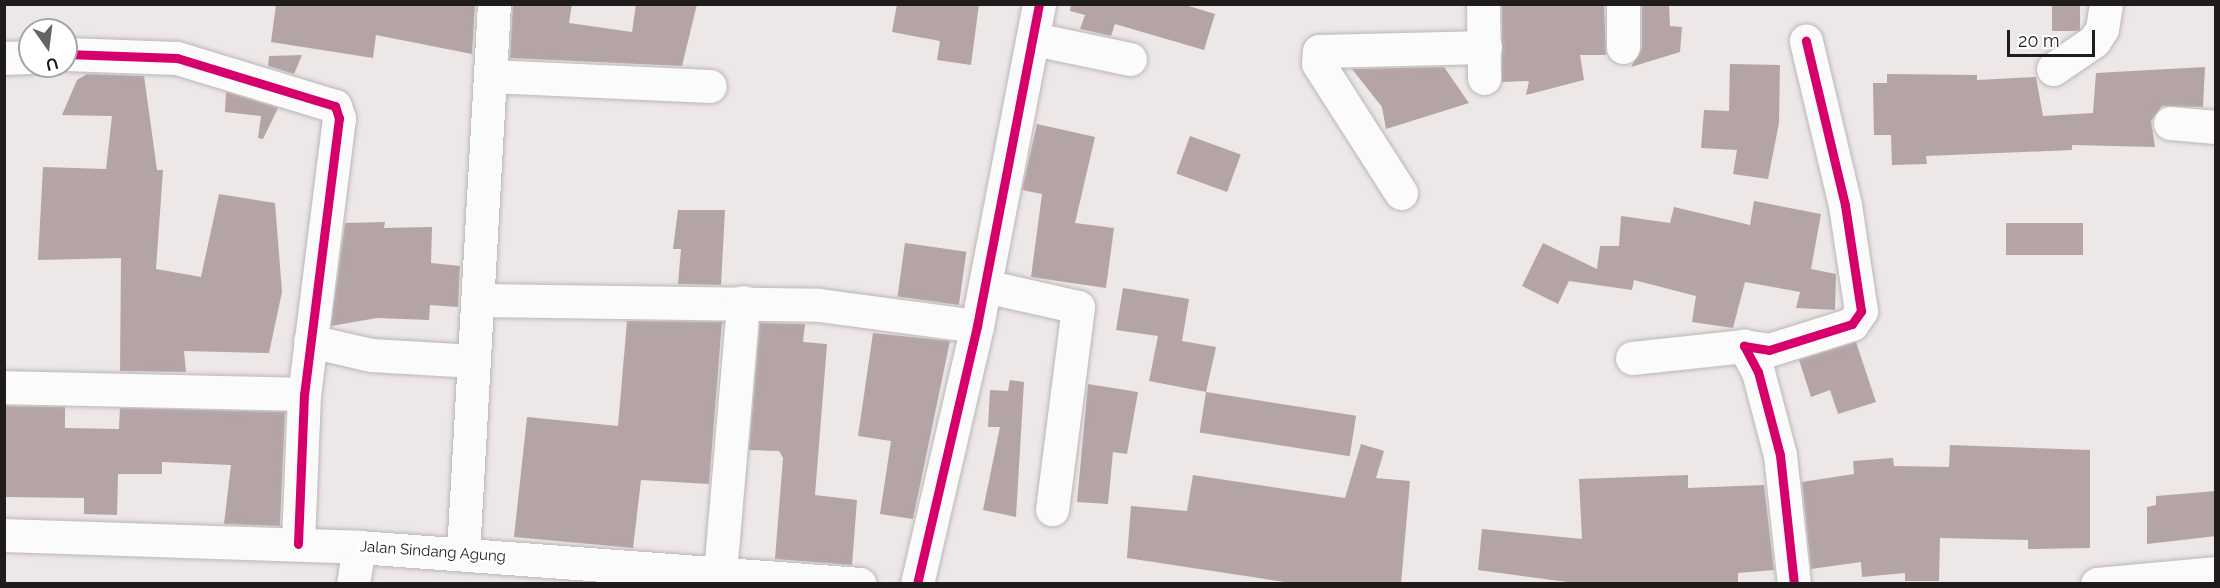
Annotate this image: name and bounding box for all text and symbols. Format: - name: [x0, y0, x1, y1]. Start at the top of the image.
- north arrow: [18, 18, 78, 78]
- scale bar: [2010, 18, 2098, 56]
- text: 20 m: [2018, 30, 2060, 51]
- text: U: [44, 53, 60, 75]
- street label: Jalan Sindang Agung: [359, 538, 507, 566]

